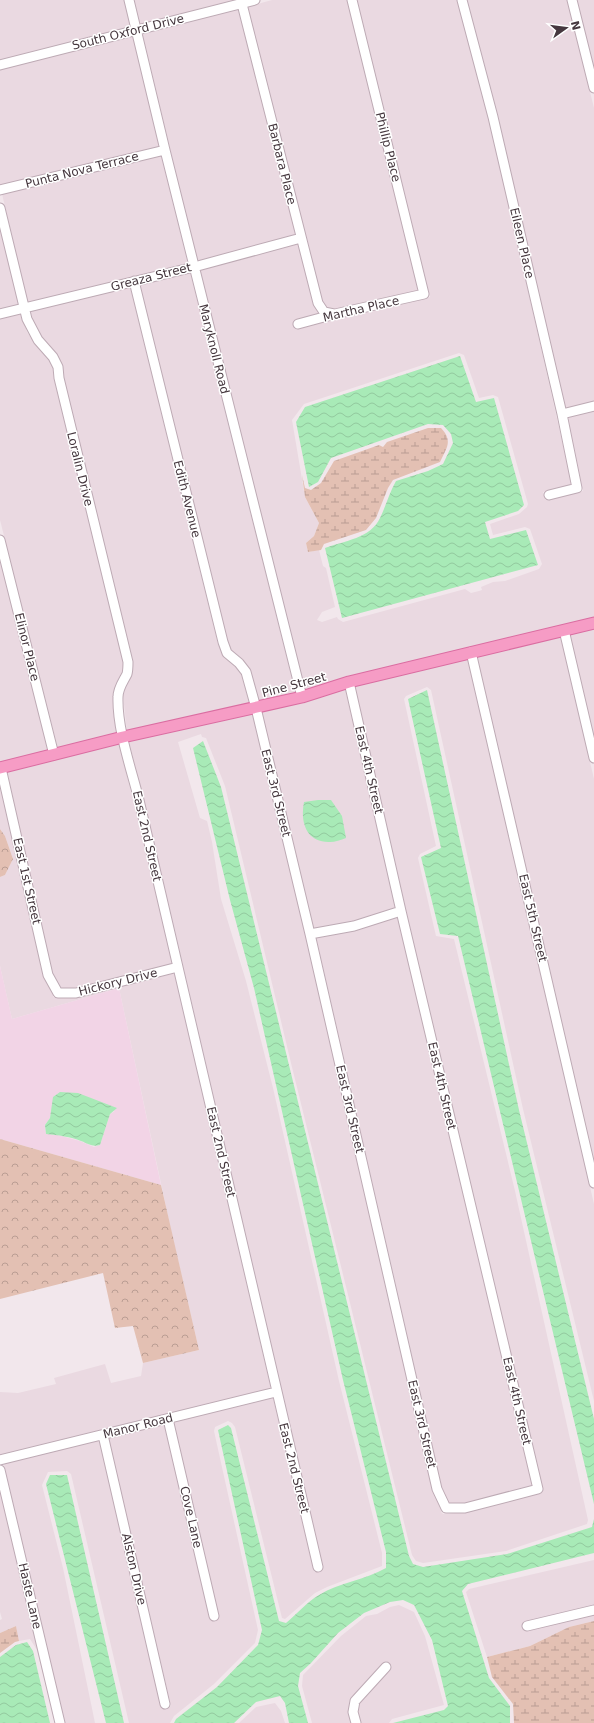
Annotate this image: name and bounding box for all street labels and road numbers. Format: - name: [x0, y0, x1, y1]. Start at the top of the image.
- street label: South Oxford Drive: [71, 11, 185, 53]
- street label: Phillip Place: [373, 111, 403, 183]
- street label: Barbara Place: [265, 122, 299, 206]
- street label: Punta Nova Terrace: [24, 149, 140, 191]
- street label: Eileen Place: [507, 206, 537, 280]
- street label: Greaza Street: [109, 260, 193, 294]
- street label: Martha Place: [321, 293, 401, 325]
- street label: Maryknoll Road: [196, 303, 232, 395]
- street label: Loralin Drive: [64, 430, 96, 508]
- street label: Edith Avenue: [171, 459, 203, 539]
- street label: Elinor Place: [12, 611, 42, 683]
- street label: Pine Street: [261, 670, 328, 700]
- street label: East 4th Street: [352, 725, 386, 816]
- street label: East 3rd Street: [258, 748, 294, 839]
- street label: East 2nd Street: [130, 789, 164, 883]
- street label: East 1st Street: [10, 836, 44, 926]
- street label: East 5th Street: [516, 873, 550, 964]
- street label: Hickory Drive: [77, 965, 159, 999]
- street label: East 4th Street: [425, 1041, 459, 1132]
- street label: East 3rd Street: [333, 1064, 367, 1155]
- street label: East 2nd Street: [204, 1105, 238, 1199]
- street label: East 4th Street: [500, 1356, 534, 1447]
- street label: East 3rd Street: [405, 1379, 439, 1470]
- street label: Manor Road: [102, 1411, 174, 1441]
- street label: East 2nd Street: [276, 1421, 312, 1515]
- street label: Cove Lane: [177, 1485, 205, 1549]
- street label: Alston Drive: [119, 1532, 149, 1606]
- street label: Haste Lane: [16, 1562, 44, 1630]

